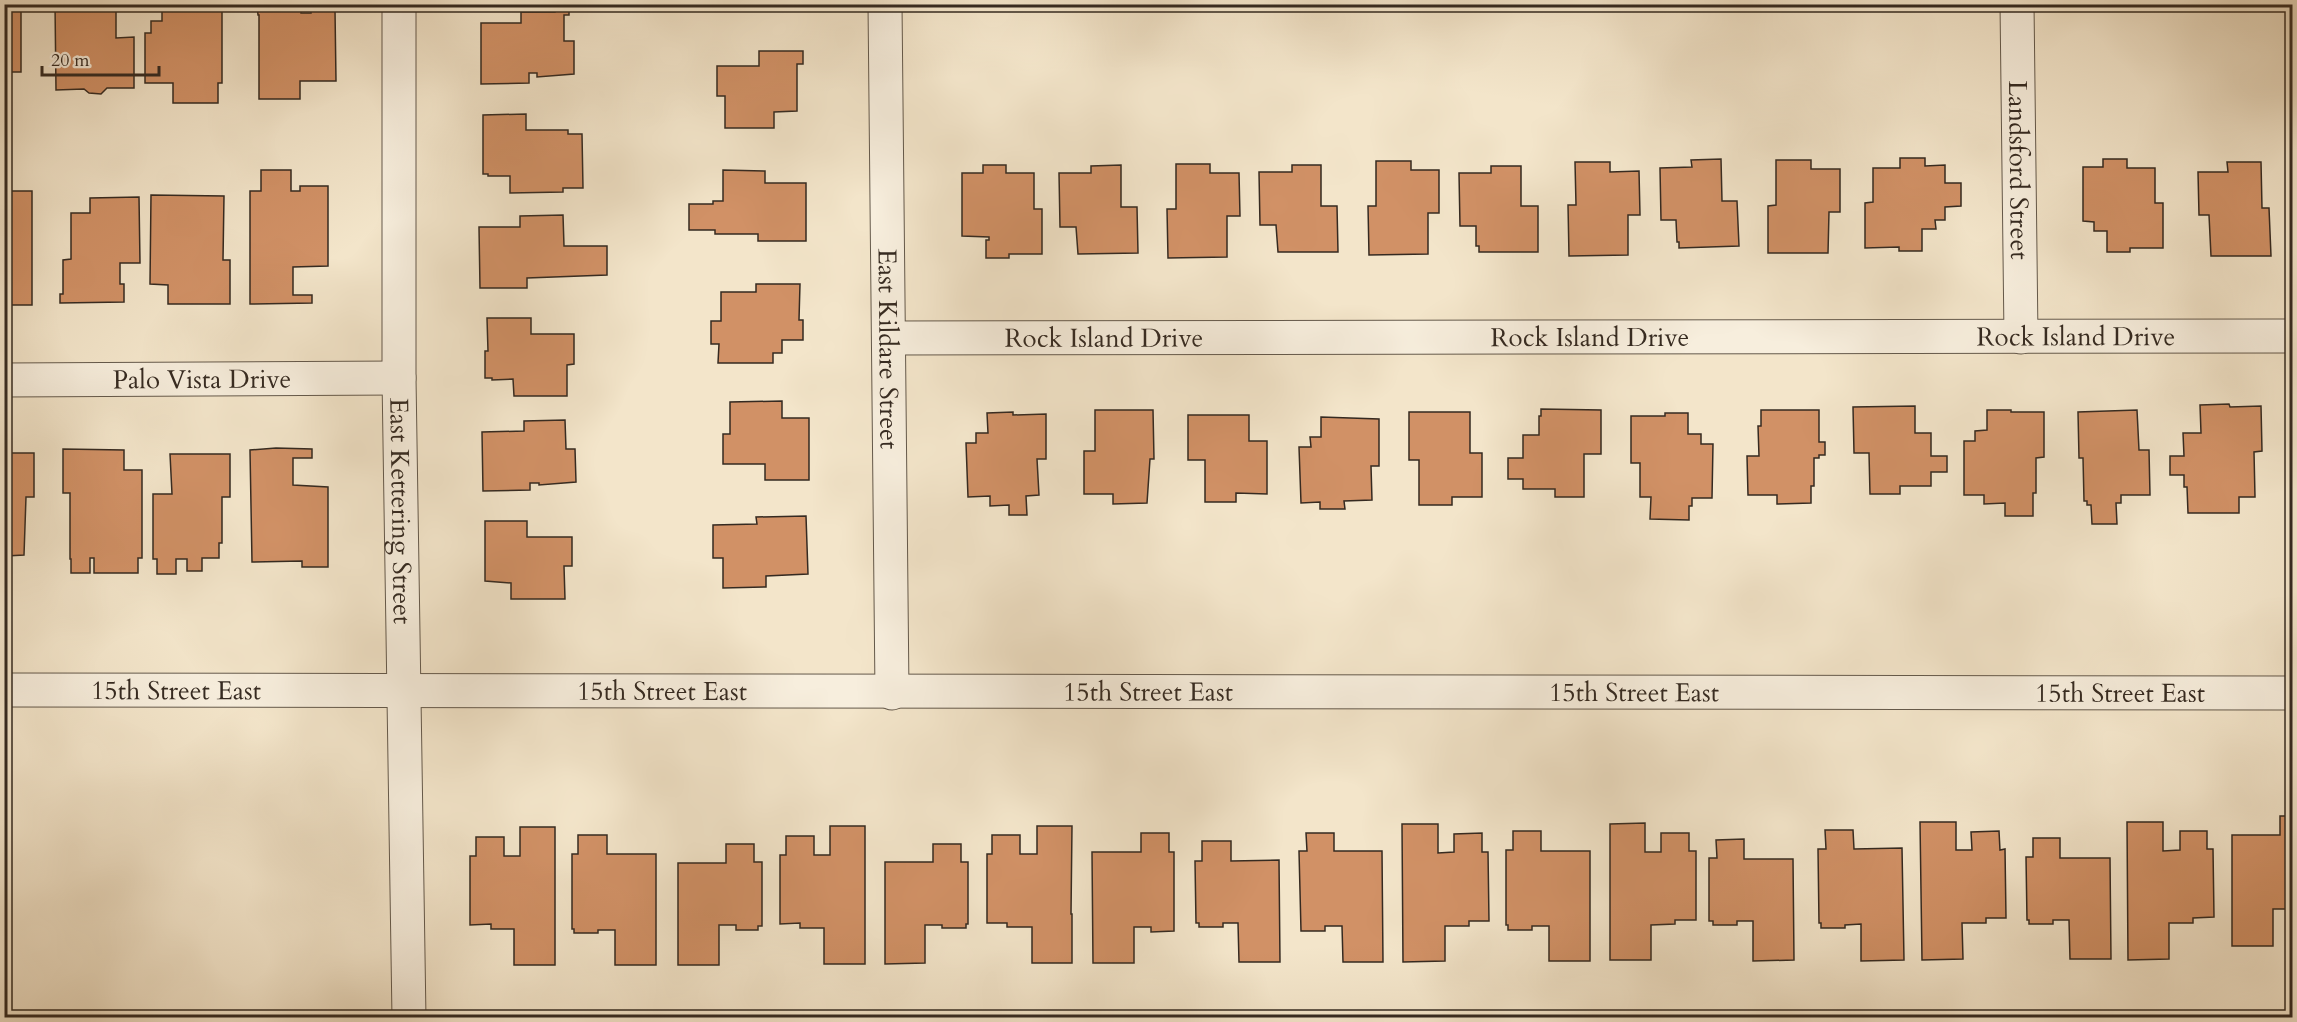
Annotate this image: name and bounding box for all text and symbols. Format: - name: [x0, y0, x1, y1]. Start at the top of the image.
- scale bar: [42, 39, 159, 77]
- text: 20 m: [51, 48, 90, 73]
- street label: Landsford Street: [2000, 80, 2038, 260]
- street label: East Kildare Street: [870, 249, 907, 449]
- street label: Rock Island Drive: [1491, 319, 1689, 355]
- street label: Rock Island Drive: [1977, 319, 2175, 354]
- street label: Rock Island Drive: [1005, 320, 1203, 355]
- street label: Palo Vista Drive: [113, 361, 291, 397]
- street label: East Kettering Street: [382, 398, 420, 624]
- street label: 15th Street East: [91, 673, 261, 708]
- street label: 15th Street East: [577, 673, 747, 708]
- street label: 15th Street East: [1063, 674, 1233, 709]
- street label: 15th Street East: [1549, 675, 1719, 710]
- street label: 15th Street East: [2035, 675, 2205, 710]

